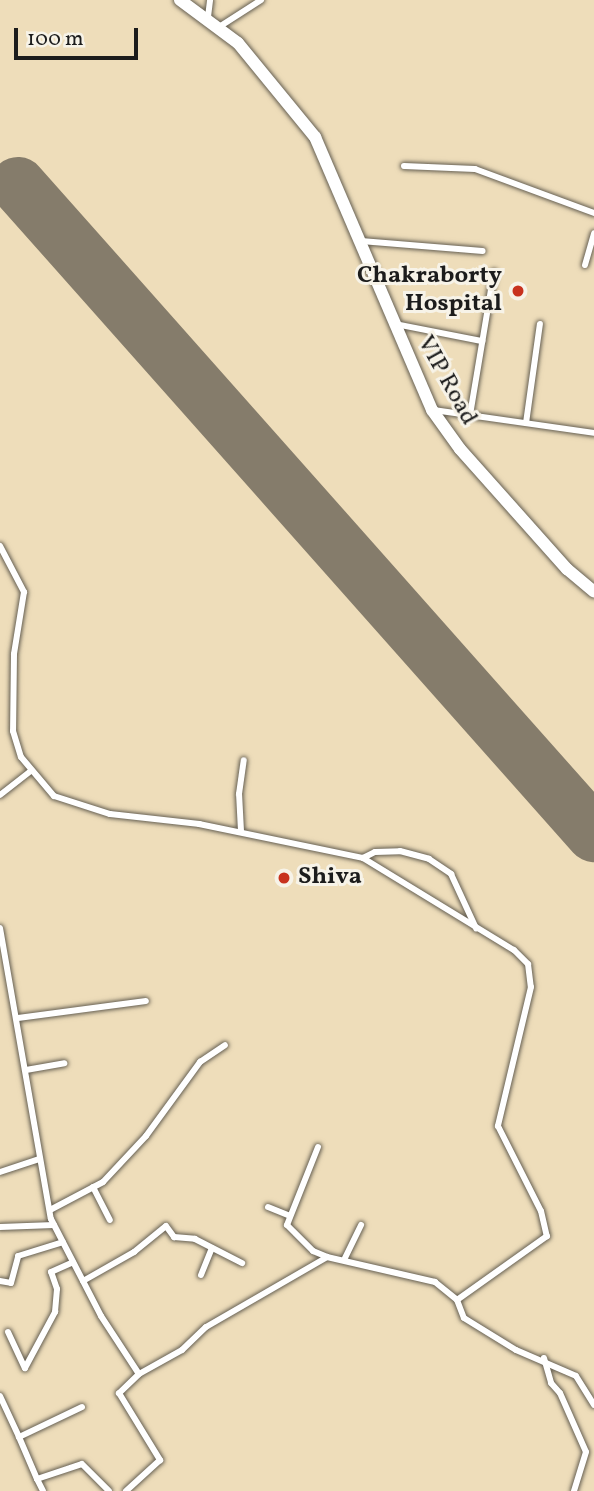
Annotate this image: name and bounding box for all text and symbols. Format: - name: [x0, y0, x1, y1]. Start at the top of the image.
- scale bar: [18, 14, 142, 58]
- text: 100 m: [27, 25, 84, 54]
- place label: Chakraborty Hospital: [357, 263, 502, 319]
- marker: Chakraborty Hospital: [508, 281, 528, 301]
- street label: VIP Road: [410, 331, 482, 431]
- place label: Shiva: [298, 864, 362, 892]
- marker: Shiva: [276, 870, 292, 886]

